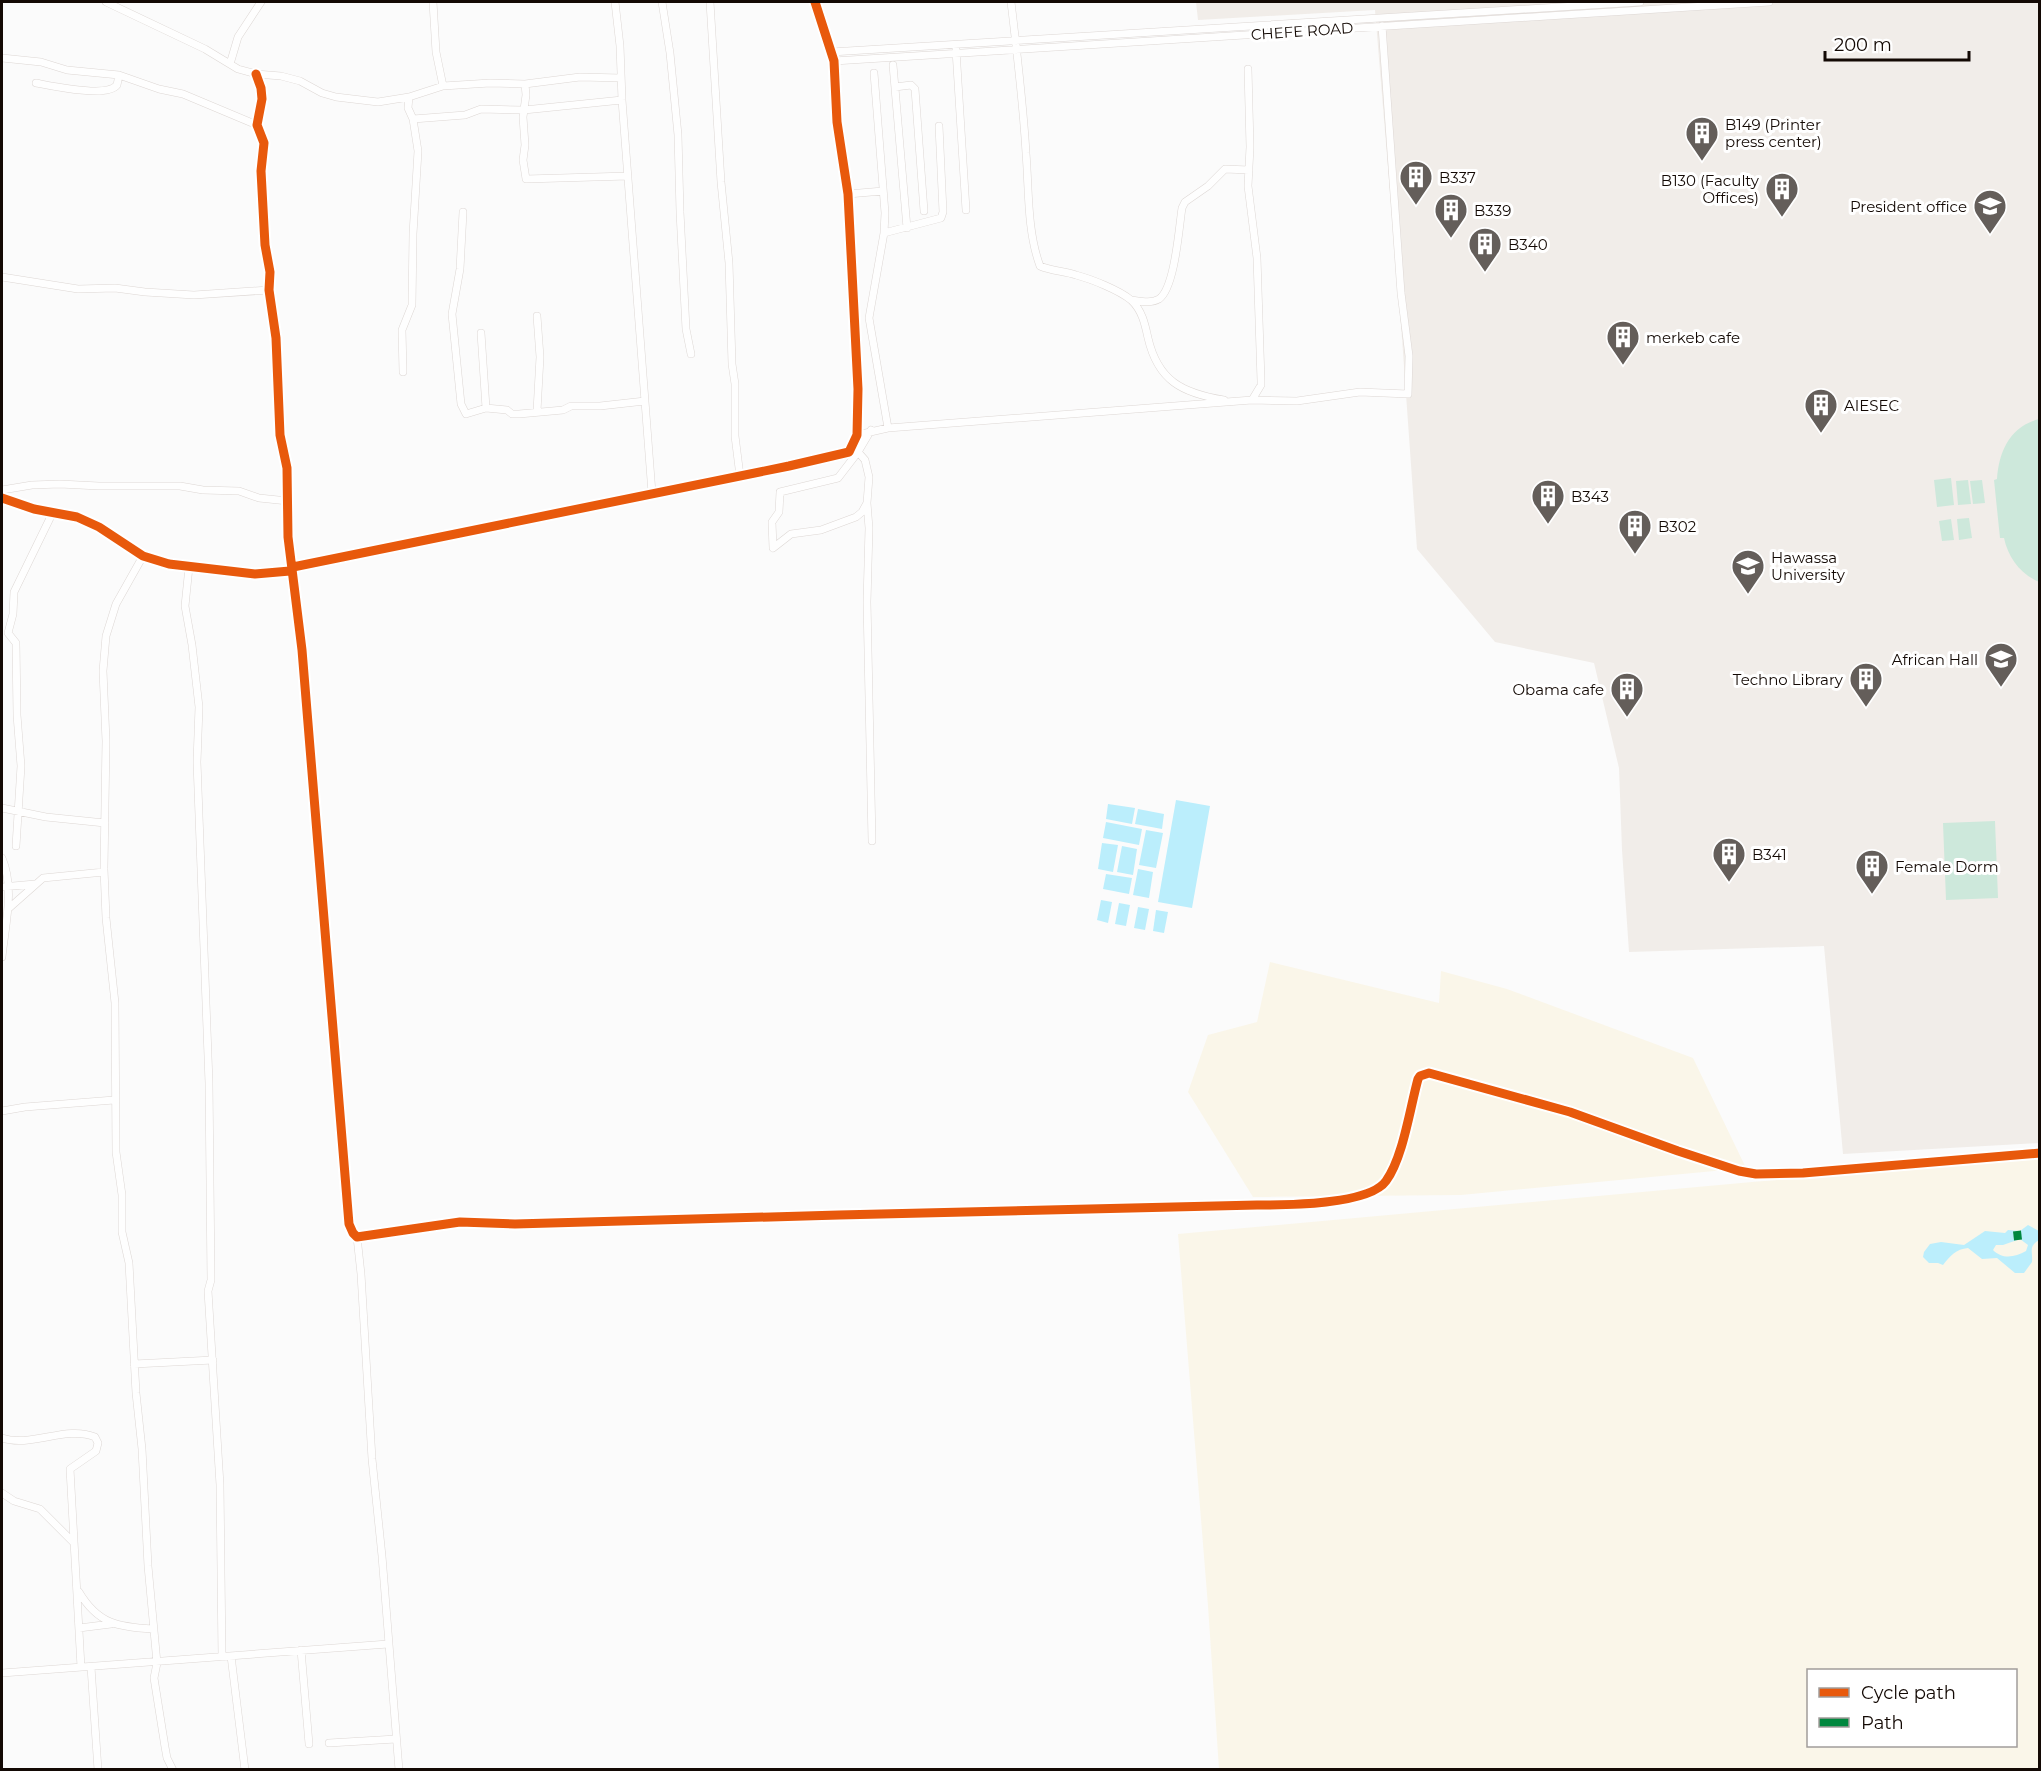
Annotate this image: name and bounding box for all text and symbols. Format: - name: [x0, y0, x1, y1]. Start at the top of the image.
- street label: CHEFE ROAD: [1250, 18, 1354, 44]
- scale bar: [1825, 24, 1969, 62]
- text: 200 m: [1834, 34, 1892, 56]
- building icon: B149 (Printer press center): [1684, 115, 1720, 162]
- place label: B149 (Printer press center): [1725, 115, 1822, 151]
- building icon: B337: [1398, 159, 1434, 206]
- place label: B337: [1439, 168, 1476, 187]
- place label: B130 (Faculty Offices): [1661, 171, 1760, 207]
- building icon: B130 (Faculty Offices): [1764, 171, 1800, 218]
- school or university icon: President office: [1972, 188, 2008, 235]
- building icon: B339: [1433, 192, 1469, 239]
- place label: President office: [1850, 197, 1967, 216]
- place label: B339: [1474, 201, 1511, 220]
- building icon: B340: [1467, 226, 1503, 273]
- place label: B340: [1508, 235, 1548, 254]
- building icon: merkeb cafe: [1605, 319, 1641, 366]
- place label: merkeb cafe: [1646, 328, 1740, 347]
- building icon: AIESEC: [1803, 387, 1839, 434]
- place label: AIESEC: [1844, 396, 1900, 415]
- building icon: B343: [1530, 478, 1566, 525]
- place label: B343: [1571, 487, 1609, 506]
- building icon: B302: [1617, 508, 1653, 555]
- place label: B302: [1658, 517, 1696, 536]
- school or university icon: Hawassa University: [1730, 548, 1766, 595]
- place label: Hawassa University: [1771, 548, 1846, 584]
- school or university icon: African Hall: [1983, 641, 2019, 688]
- place label: African Hall: [1892, 650, 1978, 669]
- building icon: Techno Library: [1848, 661, 1884, 708]
- place label: Techno Library: [1733, 670, 1844, 689]
- building icon: Obama cafe: [1609, 671, 1645, 718]
- place label: Obama cafe: [1512, 680, 1604, 699]
- building icon: B341: [1711, 836, 1747, 883]
- place label: B341: [1752, 845, 1787, 864]
- building icon: Female Dorm: [1854, 848, 1890, 895]
- place label: Female Dorm: [1895, 857, 1999, 876]
- legend: [1807, 1669, 2017, 1747]
- text: Cycle path: [1861, 1682, 1956, 1704]
- text: Path: [1861, 1712, 1904, 1734]

